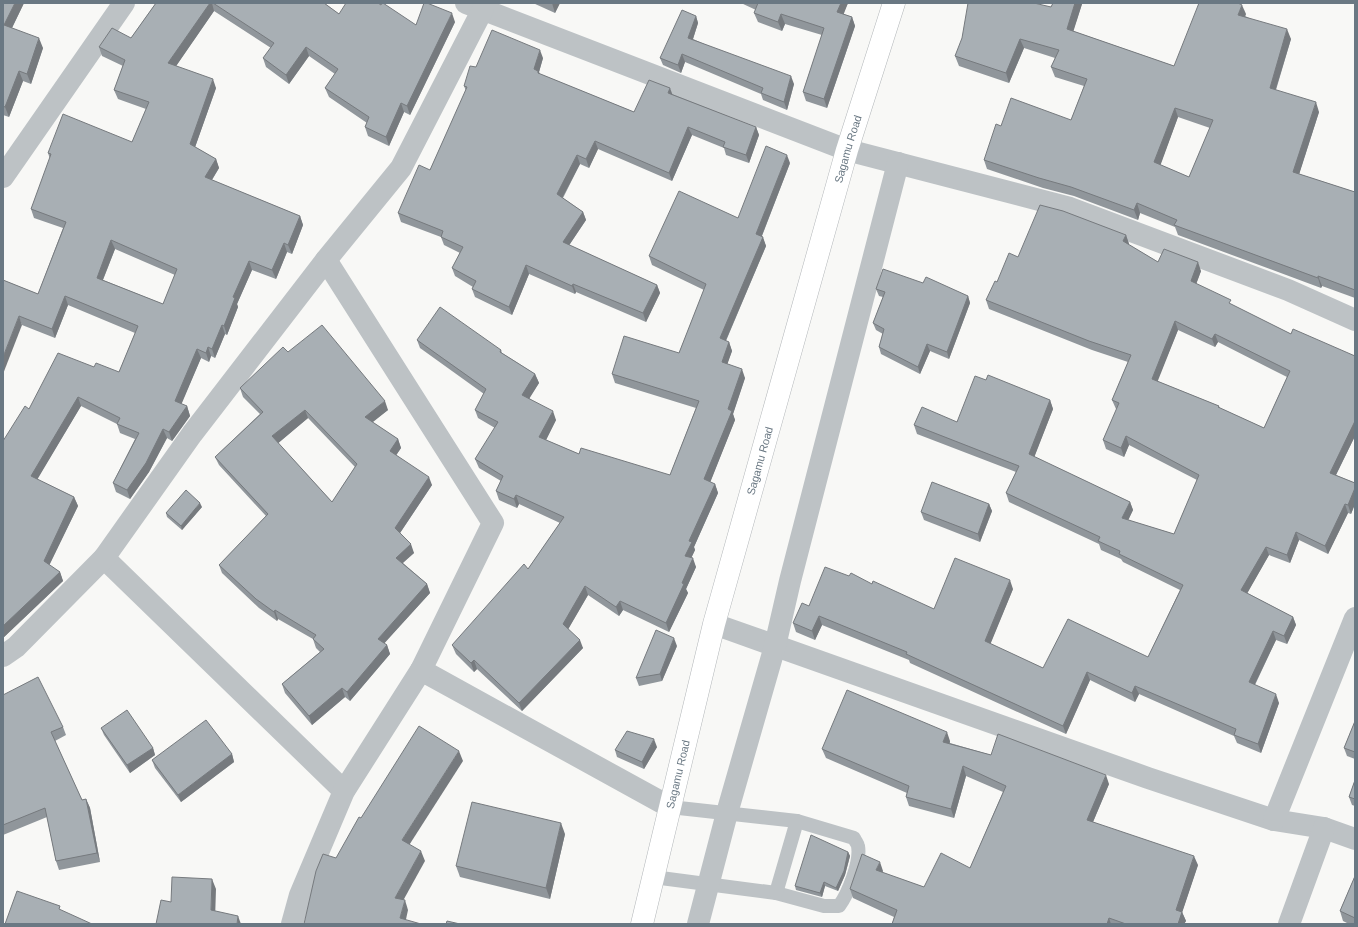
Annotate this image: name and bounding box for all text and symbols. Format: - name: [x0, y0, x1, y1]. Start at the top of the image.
- street label: Sagamu Road: [832, 114, 864, 184]
- street label: Sagamu Road: [744, 425, 775, 496]
- street label: Sagamu Road: [664, 739, 692, 810]

